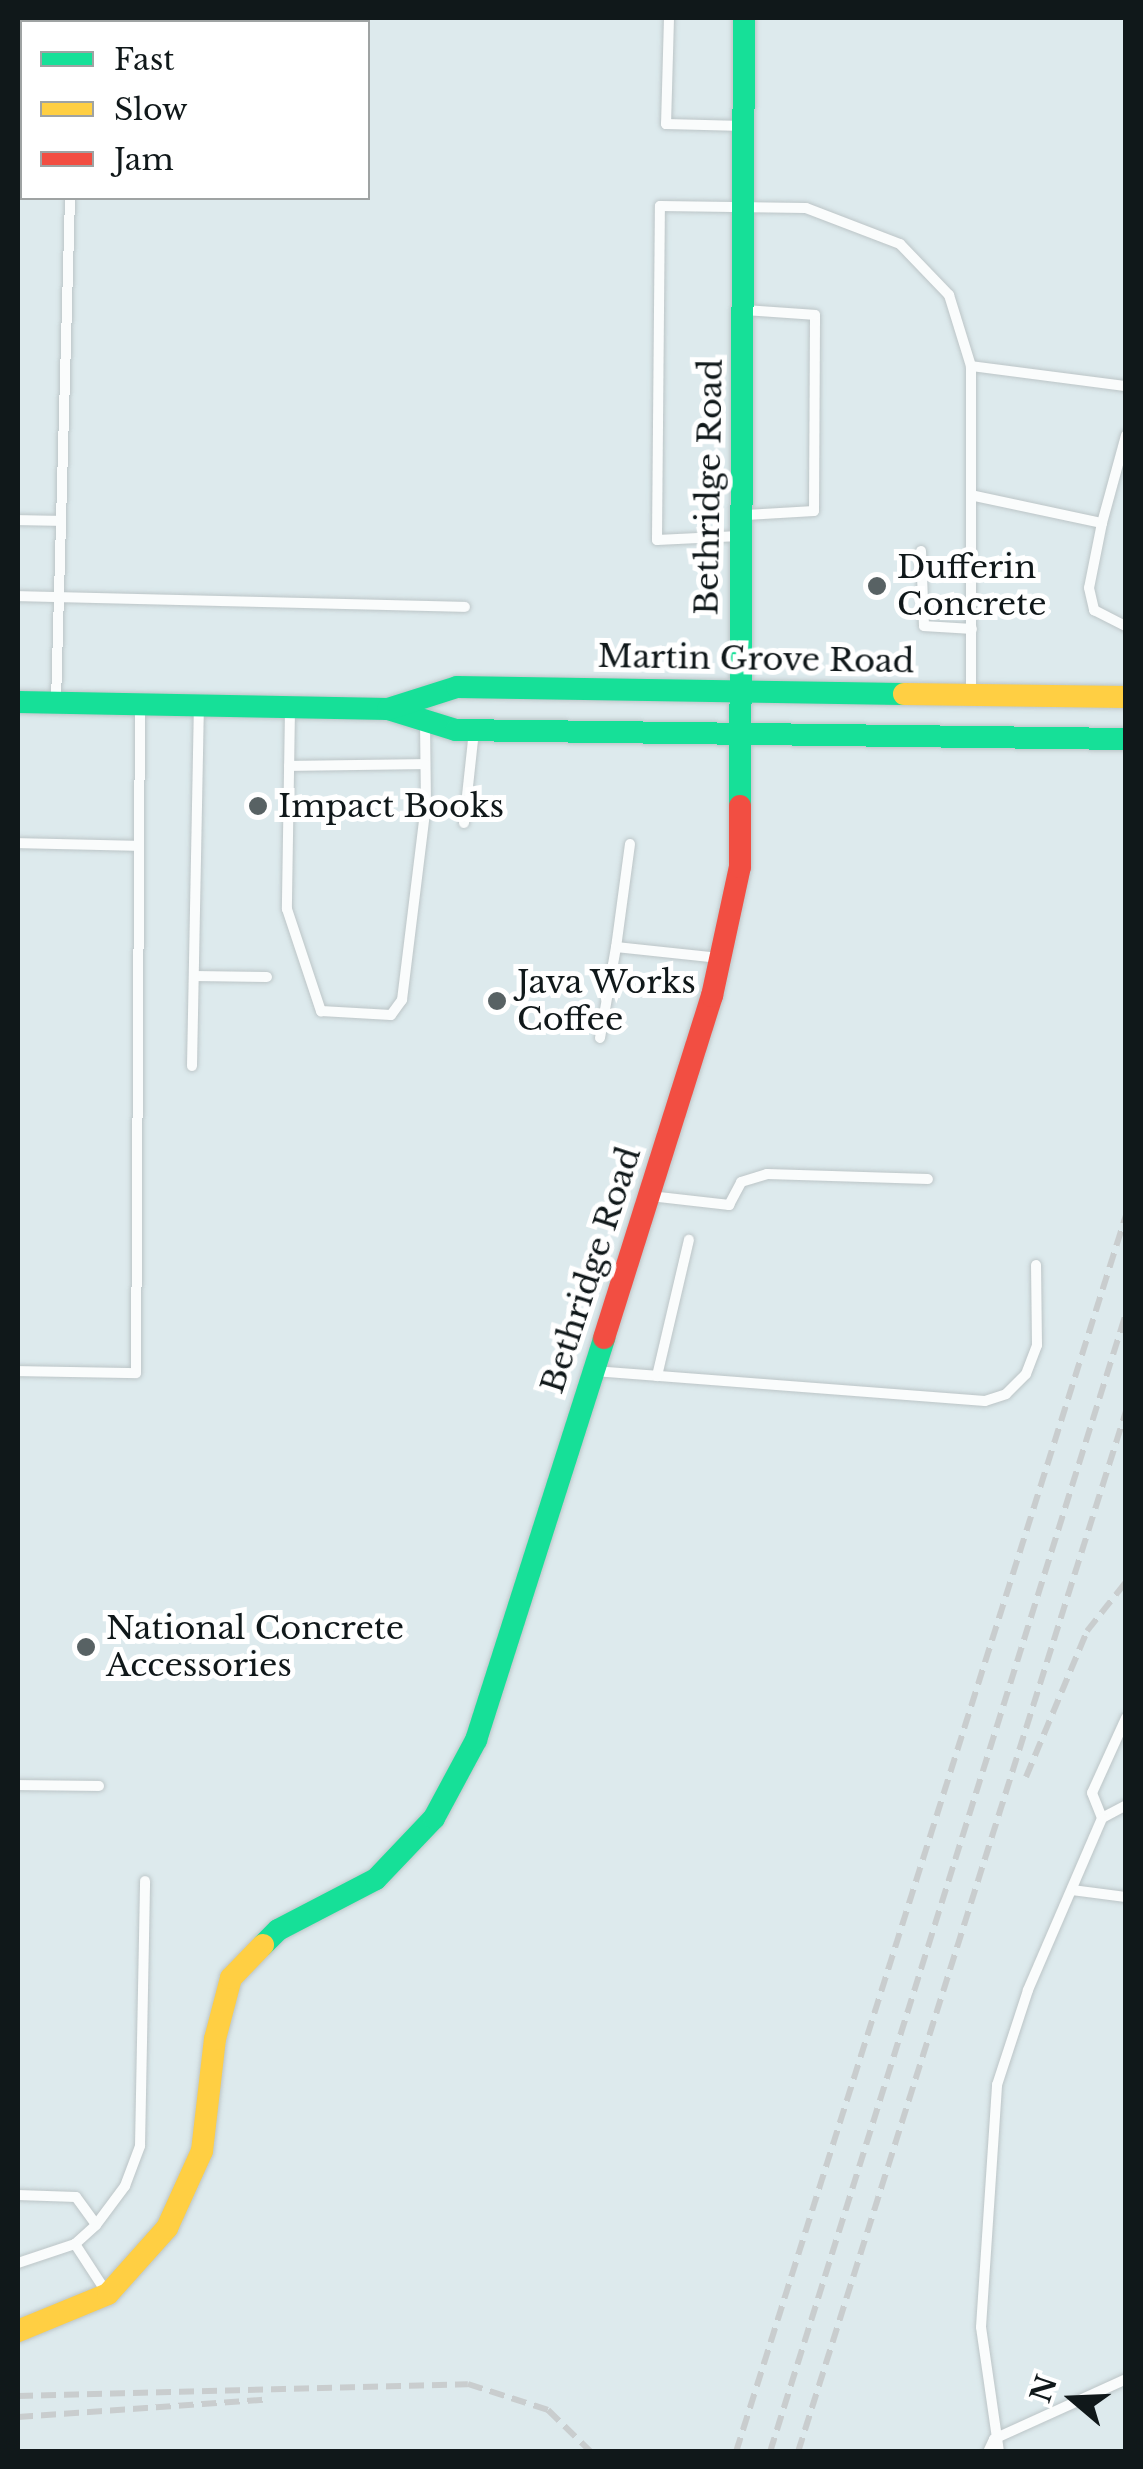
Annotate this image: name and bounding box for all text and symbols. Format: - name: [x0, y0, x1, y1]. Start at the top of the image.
- legend: [20, 20, 370, 200]
- text: Fast: [114, 41, 175, 78]
- text: Slow: [114, 91, 188, 128]
- text: Jam: [114, 141, 174, 178]
- street label: Bethridge Road: [688, 358, 730, 616]
- place label: Dufferin Concrete: [897, 549, 1046, 624]
- marker: Dufferin Concrete: [866, 575, 888, 597]
- street label: Martin Grove Road: [597, 637, 915, 681]
- place label: Impact Books: [278, 787, 504, 825]
- marker: Impact Books: [247, 795, 269, 817]
- place label: Java Works Coffee: [517, 964, 697, 1039]
- marker: Java Works Coffee: [486, 990, 508, 1012]
- street label: Bethridge Road: [533, 1142, 649, 1398]
- place label: National Concrete Accessories: [106, 1610, 404, 1685]
- marker: National Concrete Accessories: [75, 1636, 97, 1658]
- north arrow: [1023, 2349, 1123, 2449]
- text: N: [1023, 2371, 1065, 2407]

